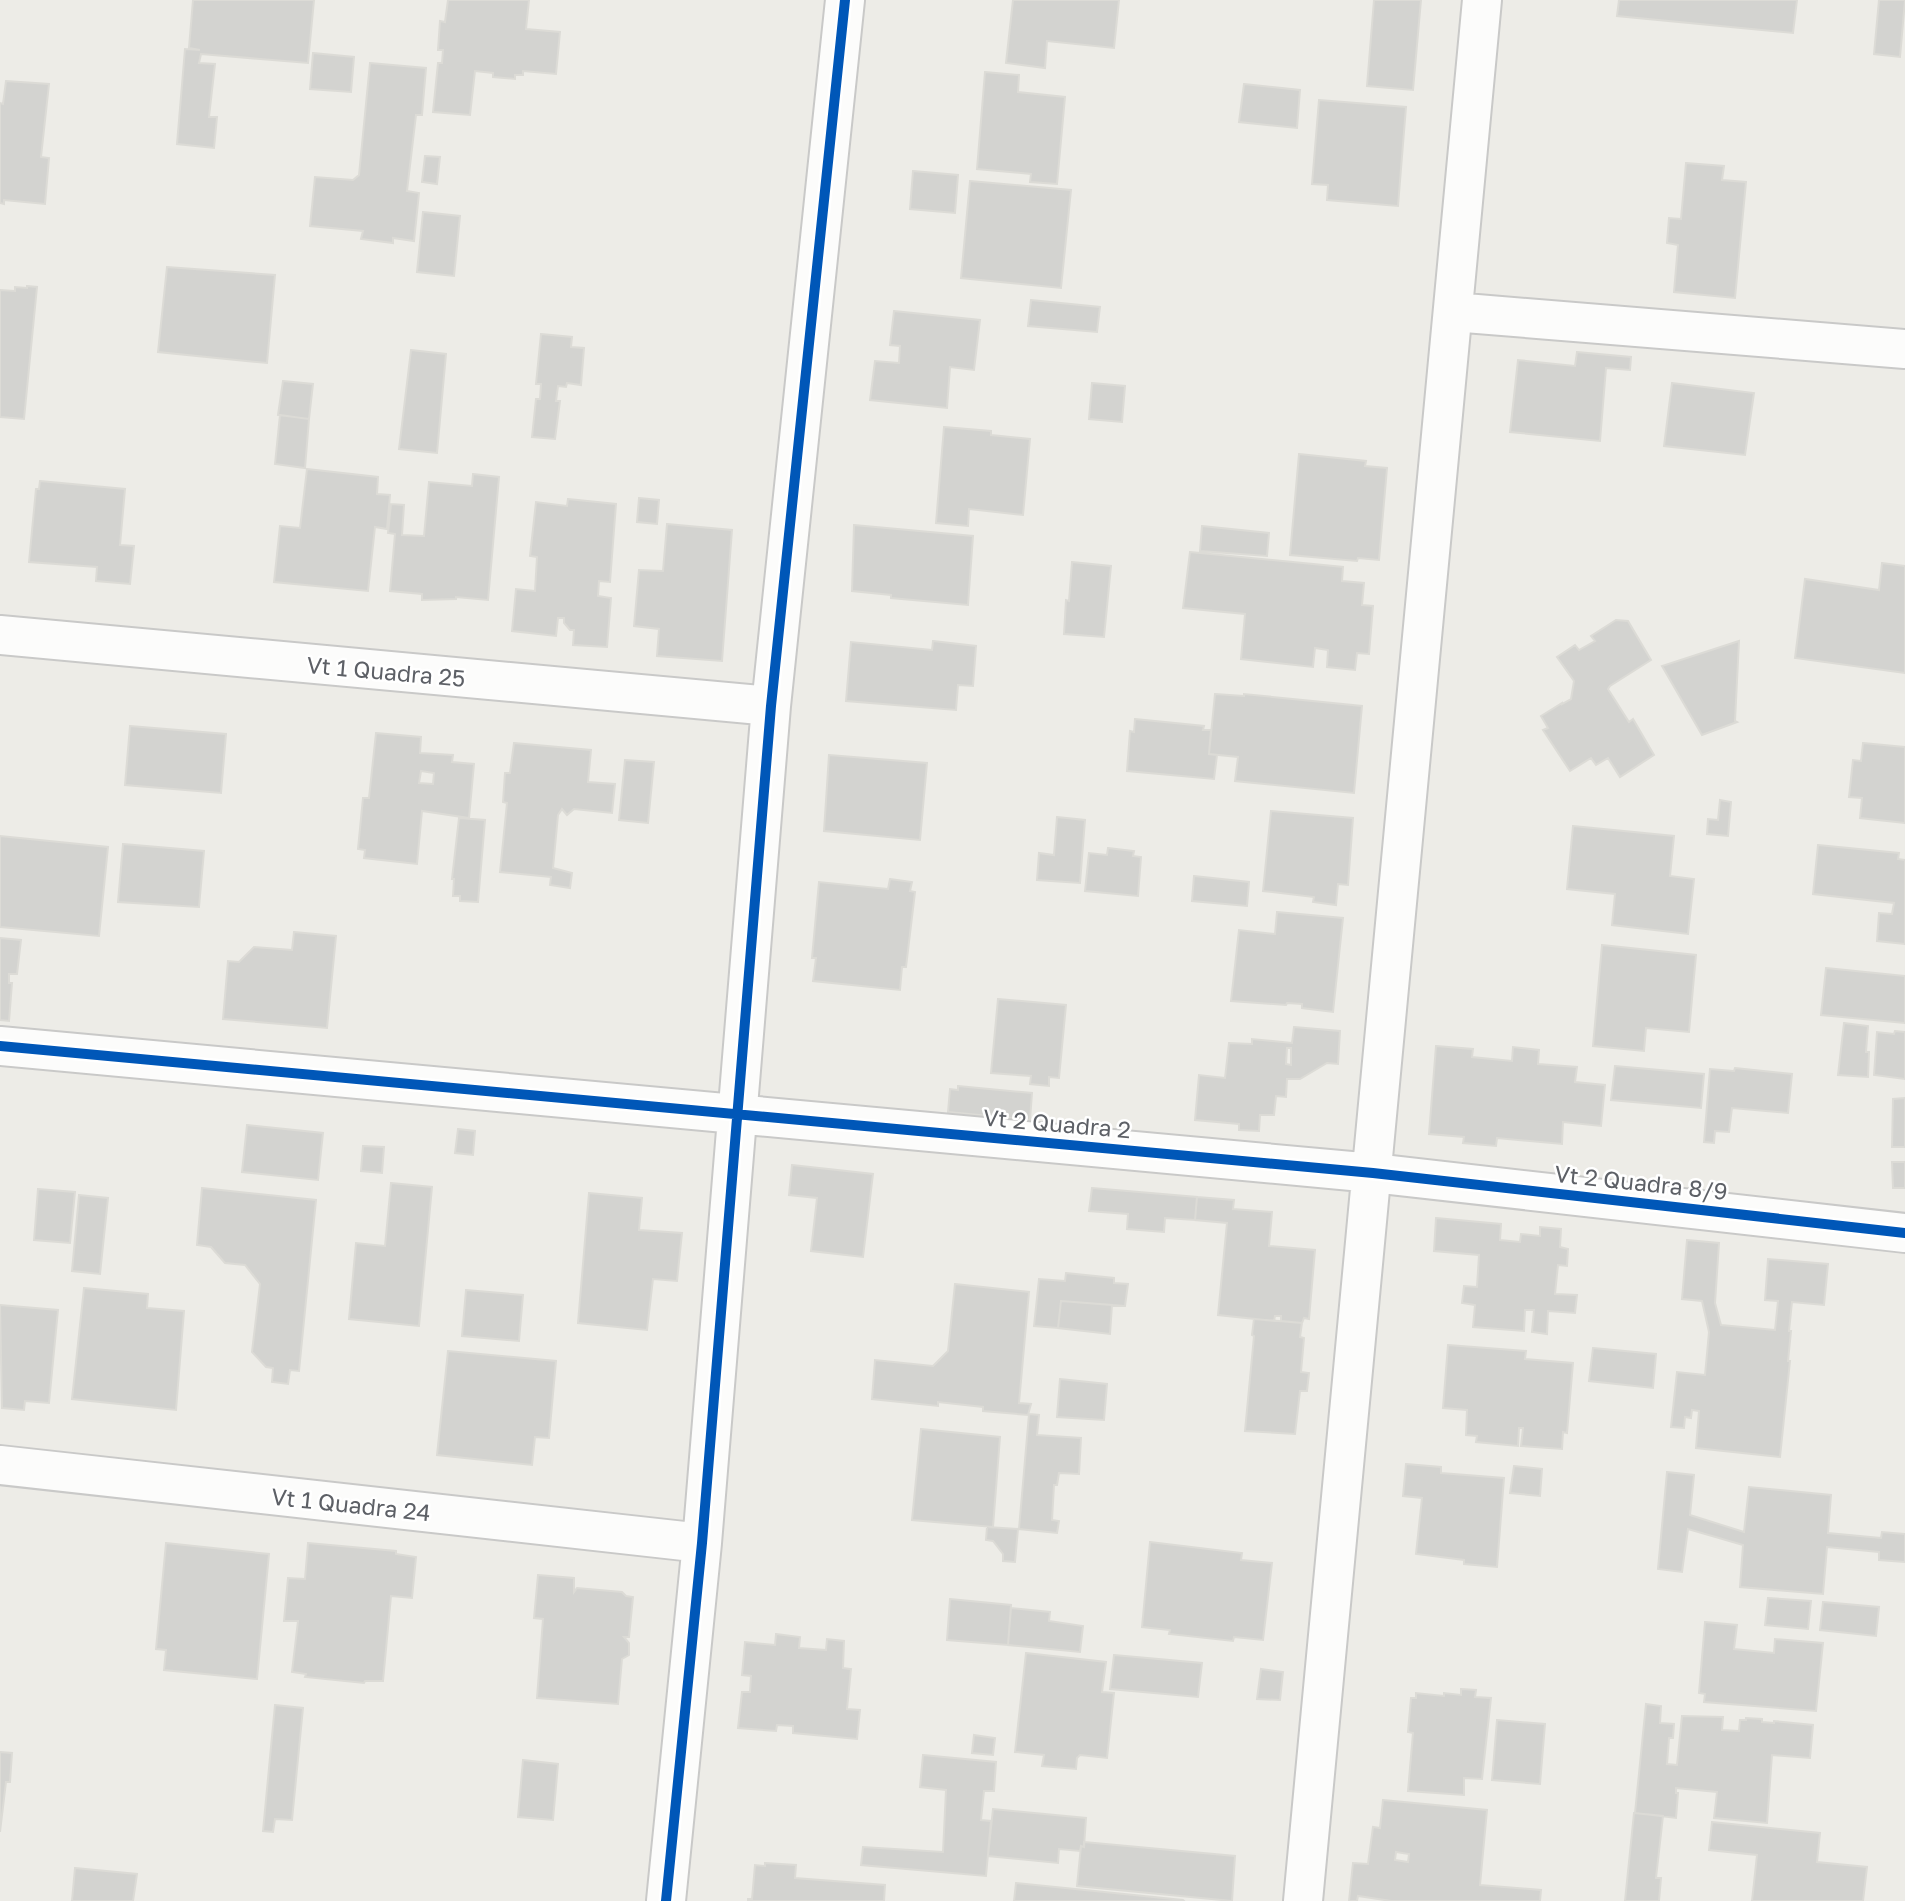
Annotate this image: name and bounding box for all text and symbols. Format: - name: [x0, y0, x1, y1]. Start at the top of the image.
- street label: Vt 1 Quadra 25: [305, 650, 467, 692]
- street label: Vt 2 Quadra 2: [982, 1103, 1132, 1143]
- street label: Vt 2 Quadra 8/9: [1553, 1159, 1729, 1205]
- street label: Vt 1 Quadra 24: [270, 1482, 432, 1526]

